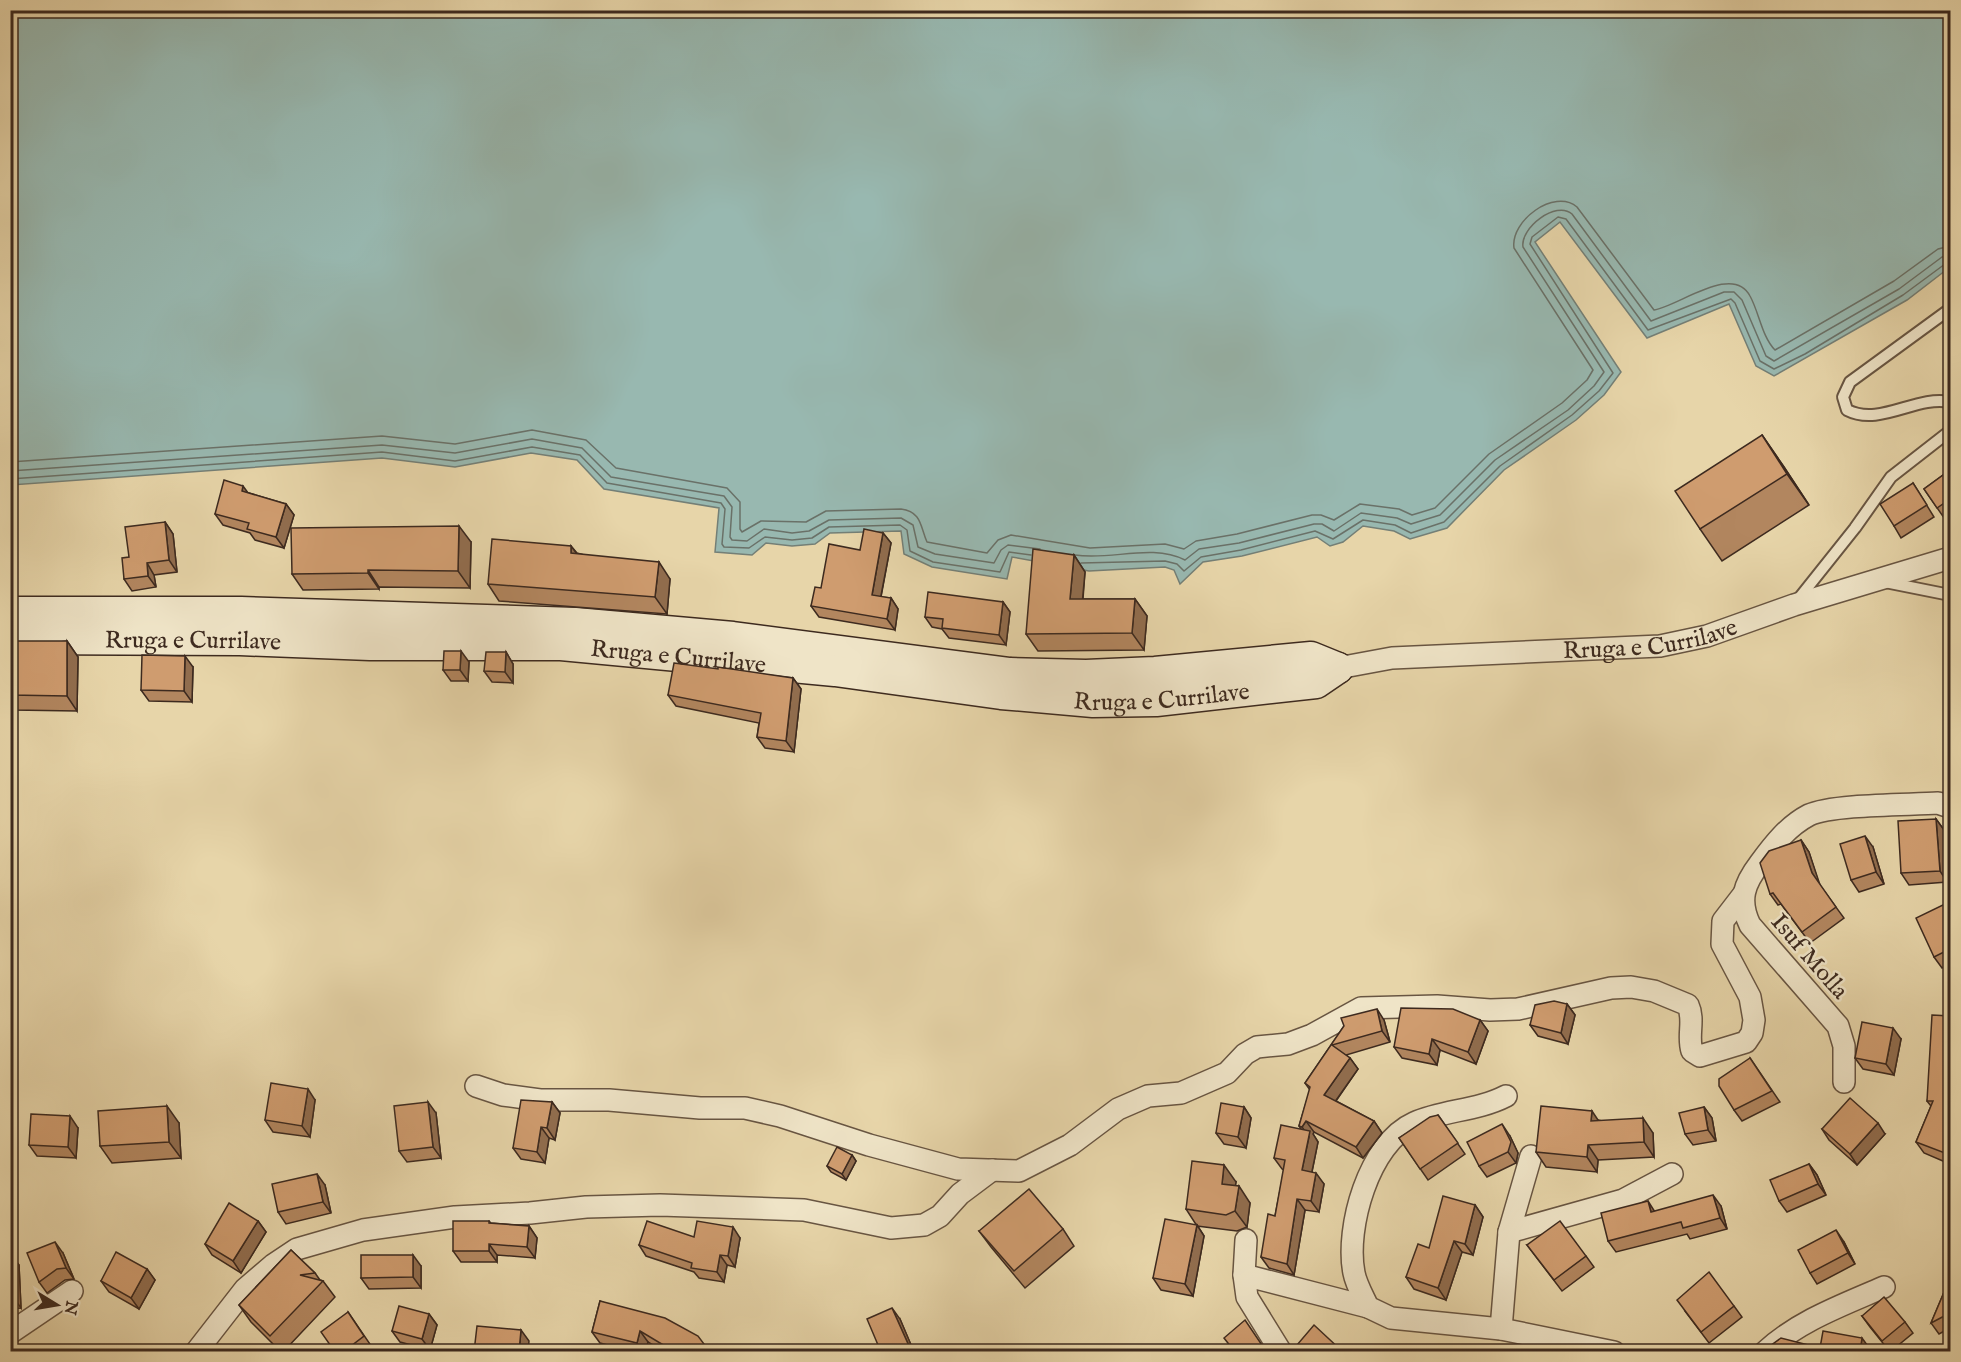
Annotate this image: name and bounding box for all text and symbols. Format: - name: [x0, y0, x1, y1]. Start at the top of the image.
- street label: Rruga e Currilave: [1562, 612, 1742, 667]
- street label: Rruga e Currilave: [105, 625, 282, 659]
- street label: Rruga e Currilave: [589, 634, 767, 681]
- street label: Rruga e Currilave: [1072, 677, 1251, 719]
- street label: Isuf Molla: [1763, 908, 1855, 1007]
- north arrow: [27, 1275, 87, 1335]
- text: N: [59, 1298, 81, 1316]

